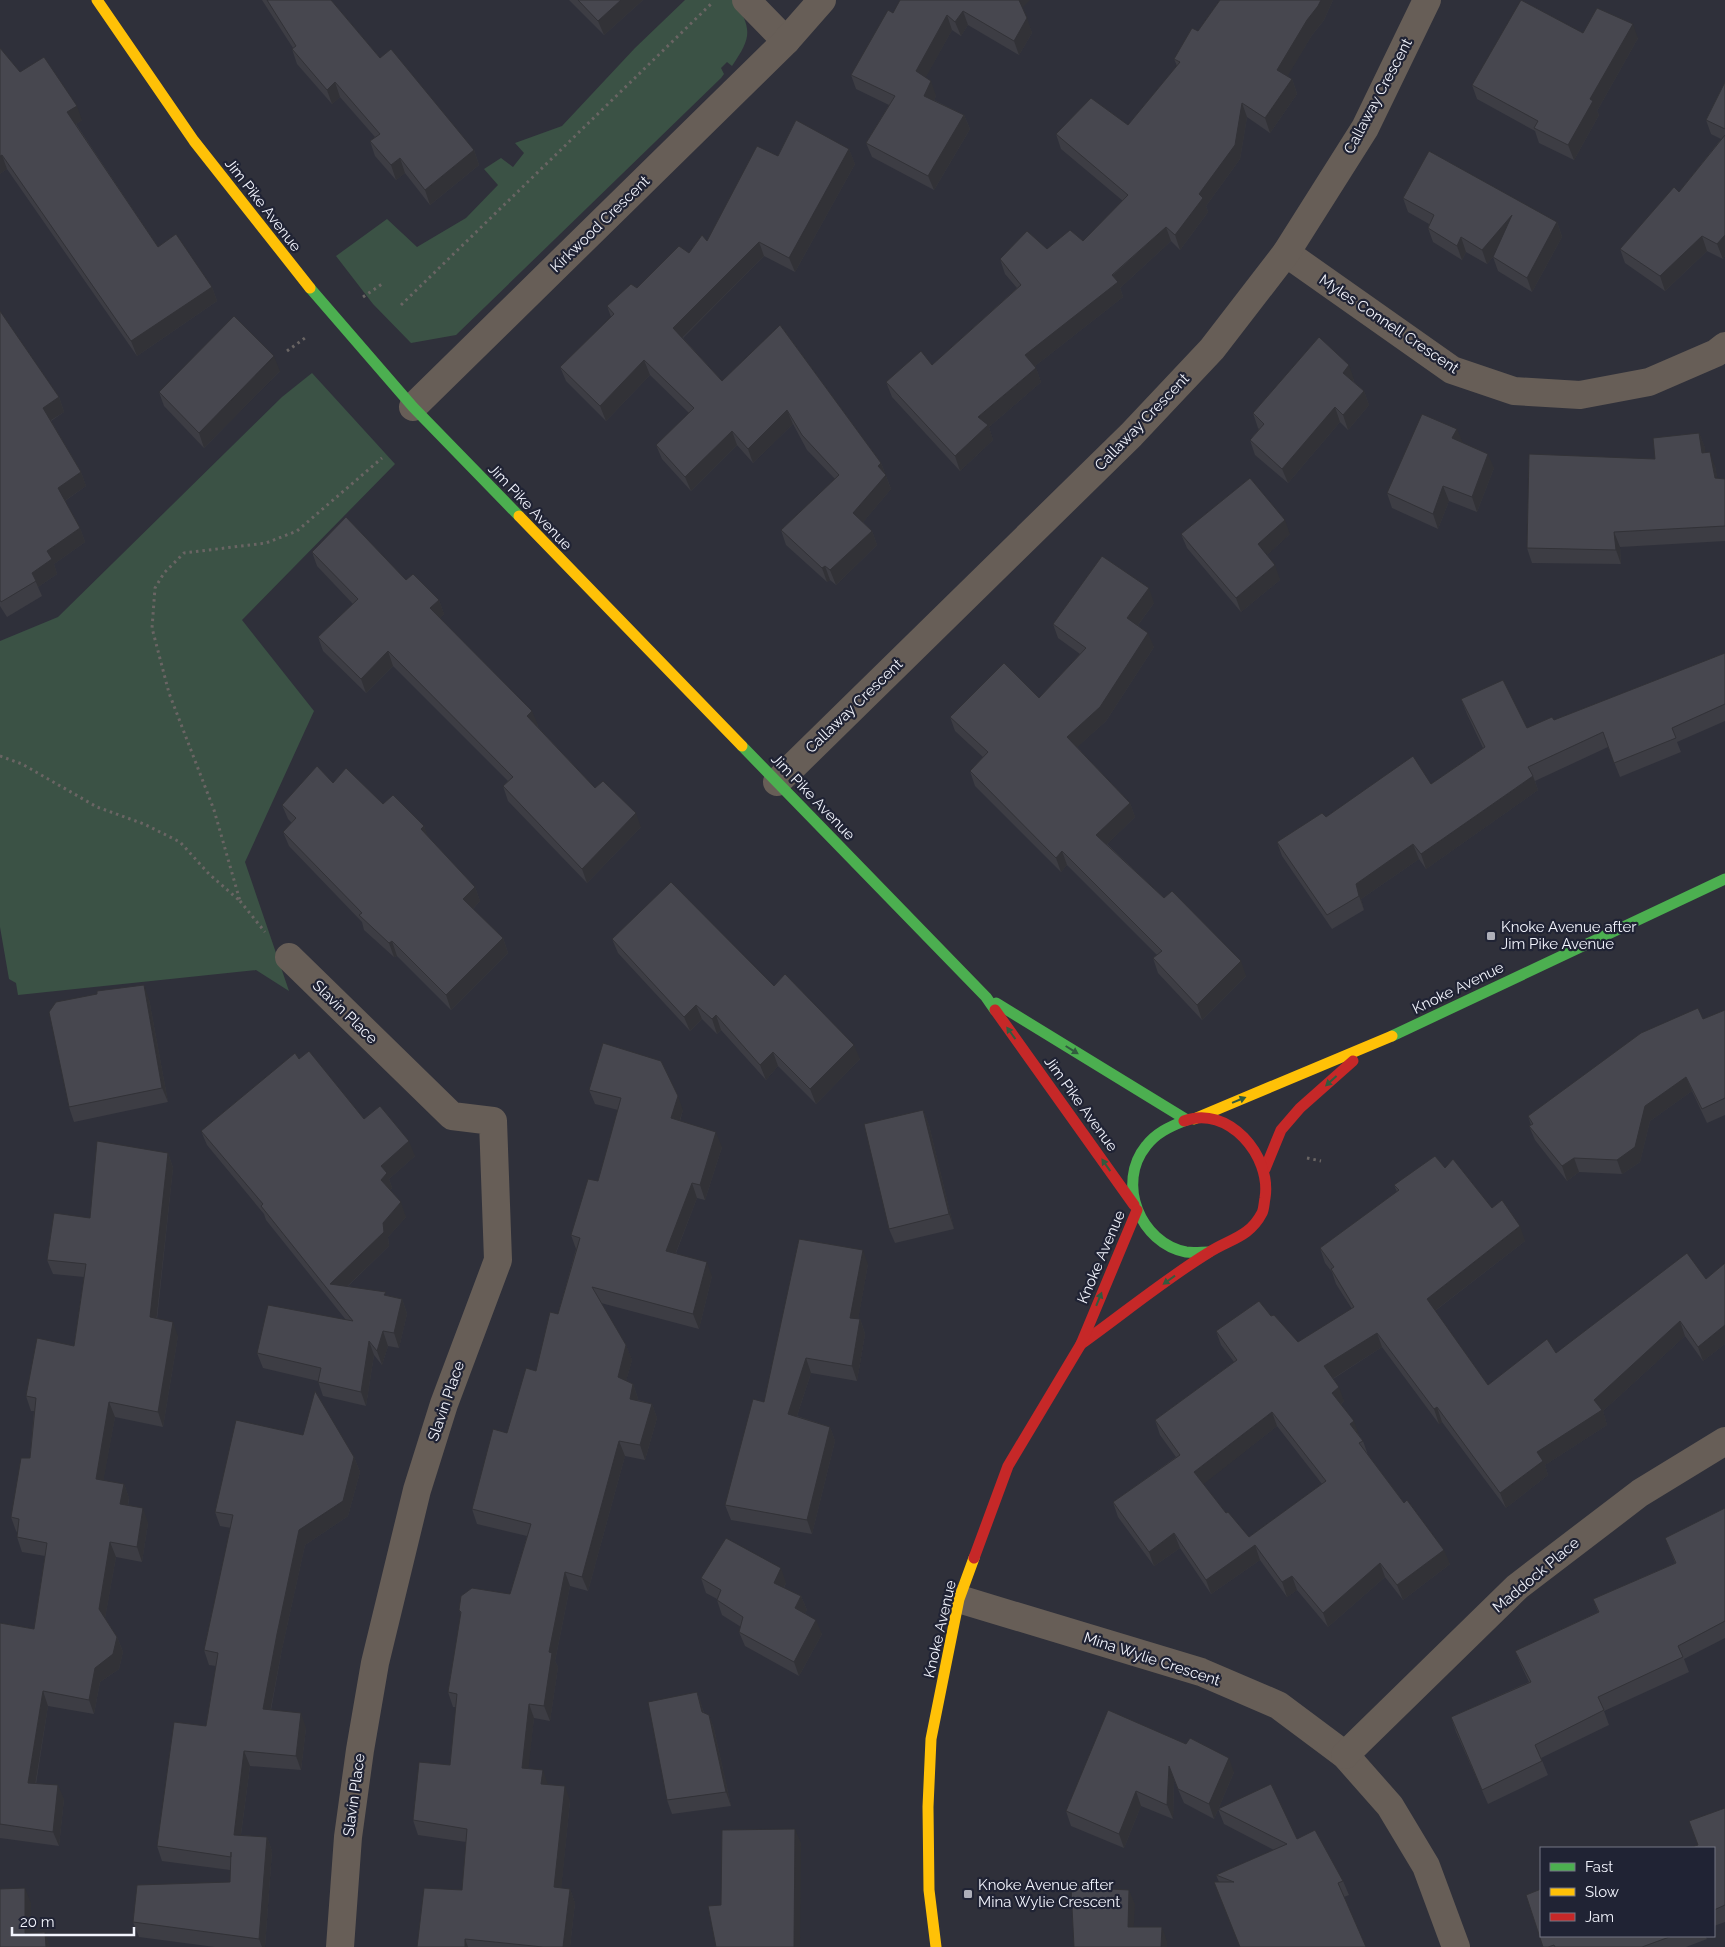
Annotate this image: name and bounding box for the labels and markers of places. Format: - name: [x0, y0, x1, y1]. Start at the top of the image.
- place label: Knoke Avenue after Jim Pike Avenue: [1501, 918, 1637, 953]
- marker: Knoke Avenue after Jim Pike Avenue: [1485, 930, 1497, 942]
- place label: Knoke Avenue after Mina Wylie Crescent: [978, 1876, 1120, 1911]
- marker: Knoke Avenue after Mina Wylie Crescent: [962, 1888, 974, 1900]

